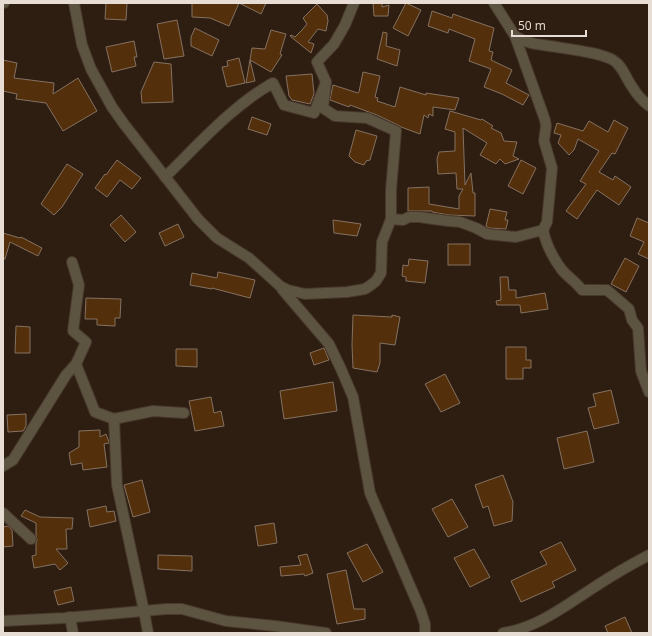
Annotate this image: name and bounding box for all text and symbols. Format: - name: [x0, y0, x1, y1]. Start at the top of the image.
- scale bar: [512, 12, 586, 38]
- text: 50 m: [518, 17, 546, 34]

